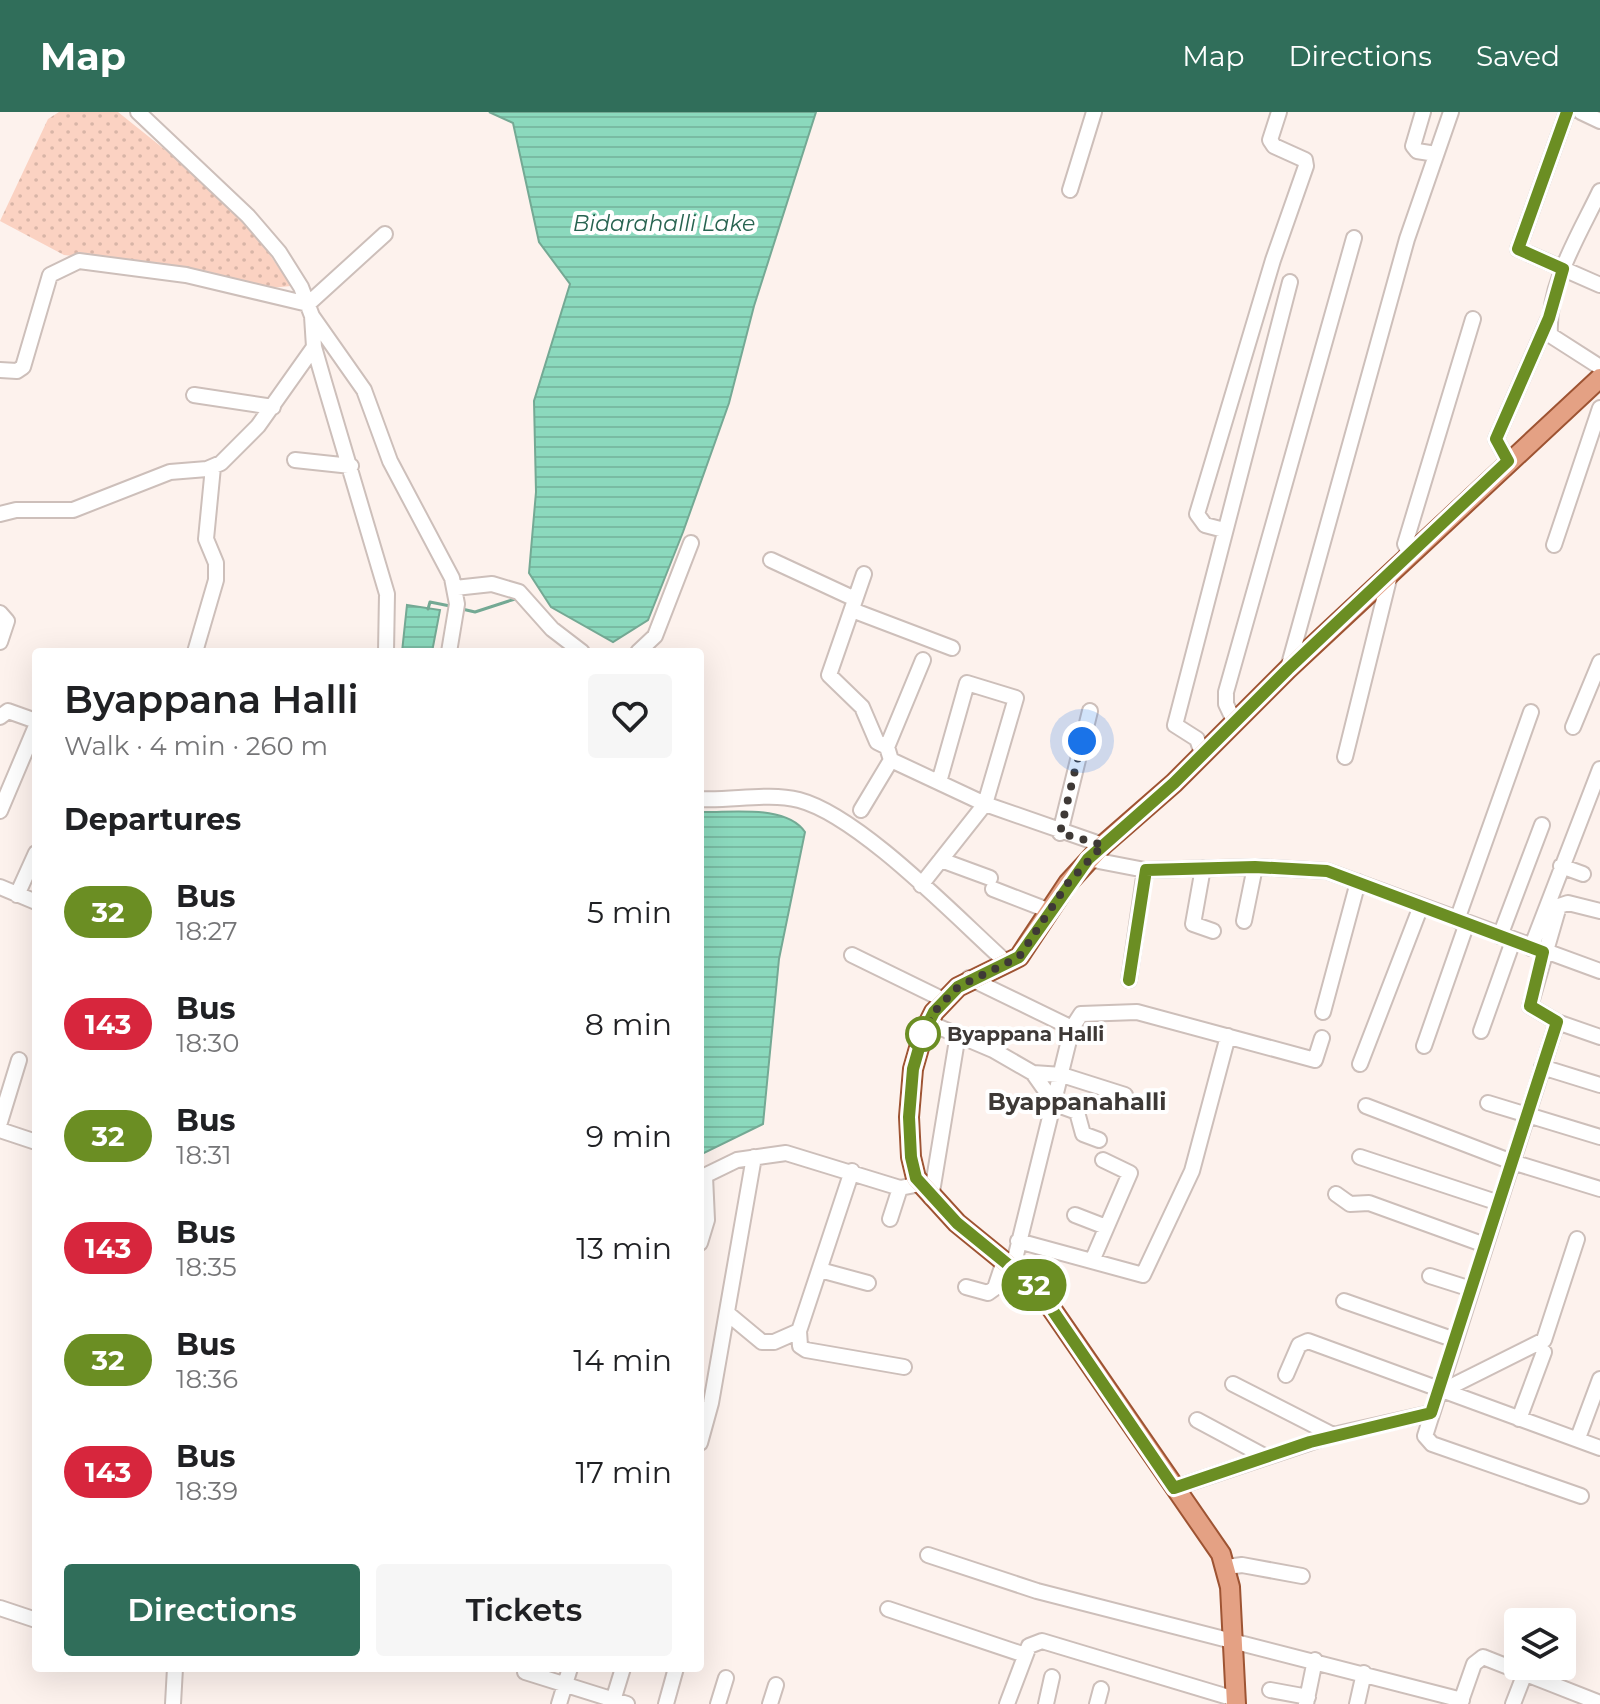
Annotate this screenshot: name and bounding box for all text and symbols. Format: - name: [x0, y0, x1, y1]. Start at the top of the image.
- text: Map: [40, 33, 126, 80]
- text: Map: [1182, 39, 1244, 73]
- text: Directions: [1288, 39, 1432, 73]
- text: Saved: [1476, 39, 1560, 73]
- water label: Bidarahalli Lake: [573, 210, 755, 237]
- button: heart: [588, 674, 672, 758]
- text: Byappana Halli: [64, 676, 358, 723]
- your location: [1062, 721, 1102, 761]
- text: Walk · 4 min · 260 m: [64, 730, 328, 762]
- text: Departures: [64, 801, 241, 838]
- text: Bus: [176, 878, 236, 915]
- text: 5 min: [587, 894, 672, 931]
- text: 32: [92, 895, 124, 929]
- text: 18:27: [176, 915, 238, 947]
- text: Bus: [176, 990, 236, 1027]
- text: 8 min: [585, 1006, 672, 1043]
- text: 143: [85, 1007, 131, 1041]
- marker: Byappana Halli: [906, 1017, 940, 1051]
- place label: Byappana Halli: [947, 1022, 1104, 1046]
- text: 18:30: [176, 1027, 239, 1059]
- district label: Byappanahalli: [987, 1087, 1167, 1116]
- text: Bus: [176, 1102, 236, 1139]
- text: 9 min: [586, 1118, 672, 1155]
- text: 32: [92, 1119, 124, 1153]
- text: 18:31: [176, 1139, 232, 1171]
- text: Bus: [176, 1214, 236, 1251]
- text: 13 min: [576, 1230, 672, 1267]
- text: 143: [85, 1231, 131, 1265]
- text: 18:35: [176, 1251, 237, 1283]
- line badge: 32: [998, 1259, 1070, 1311]
- text: 32: [1018, 1268, 1050, 1302]
- text: Bus: [176, 1326, 236, 1363]
- text: 14 min: [573, 1342, 672, 1379]
- text: 32: [92, 1343, 124, 1377]
- text: 18:36: [176, 1363, 238, 1395]
- text: Bus: [176, 1438, 236, 1475]
- text: 17 min: [575, 1454, 672, 1491]
- text: 143: [85, 1455, 131, 1489]
- text: 18:39: [176, 1475, 238, 1507]
- button: Directions: [64, 1564, 360, 1656]
- button: Tickets: [376, 1564, 672, 1656]
- map controls: [1504, 1608, 1576, 1680]
- button: layers: [1504, 1608, 1576, 1680]

